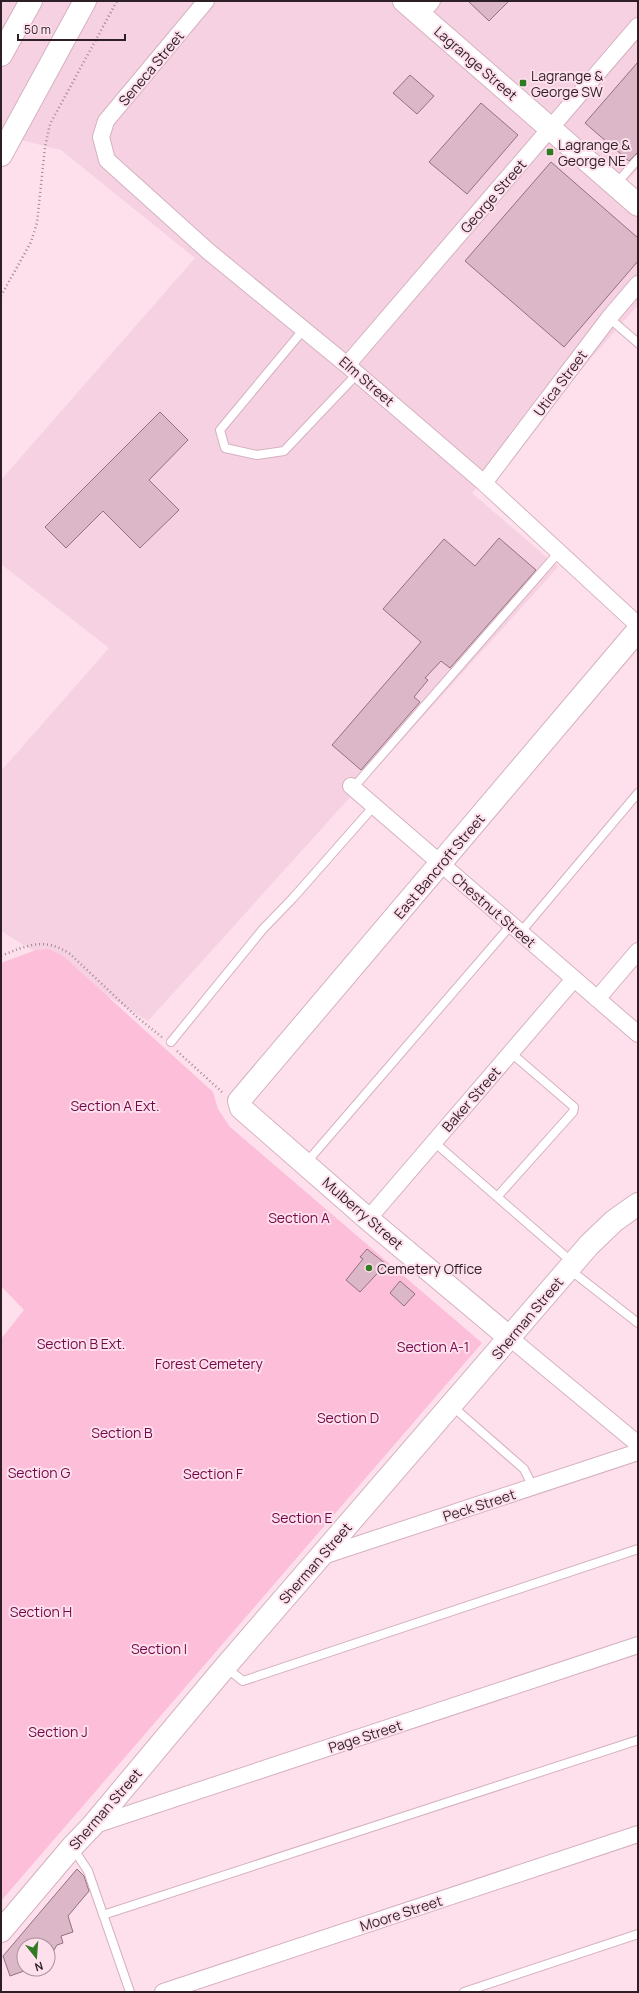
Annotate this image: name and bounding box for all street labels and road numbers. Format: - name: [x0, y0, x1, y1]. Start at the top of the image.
- street label: Lagrange Street: [430, 22, 522, 105]
- street label: Seneca Street: [114, 26, 188, 110]
- street label: George Street: [456, 155, 530, 237]
- street label: Utica Street: [529, 346, 591, 420]
- street label: Elm Street: [335, 352, 399, 410]
- street label: East Bancroft Street: [389, 809, 489, 923]
- street label: Chestnut Street: [448, 868, 540, 952]
- street label: Baker Street: [437, 1062, 505, 1136]
- street label: Mulberry Street: [319, 1173, 408, 1254]
- street label: Sherman Street: [487, 1273, 567, 1363]
- street label: Peck Street: [440, 1484, 518, 1526]
- street label: Sherman Street: [274, 1518, 356, 1608]
- street label: Page Street: [326, 1715, 405, 1757]
- street label: Sherman Street: [64, 1764, 146, 1854]
- street label: Moore Street: [357, 1891, 445, 1935]

